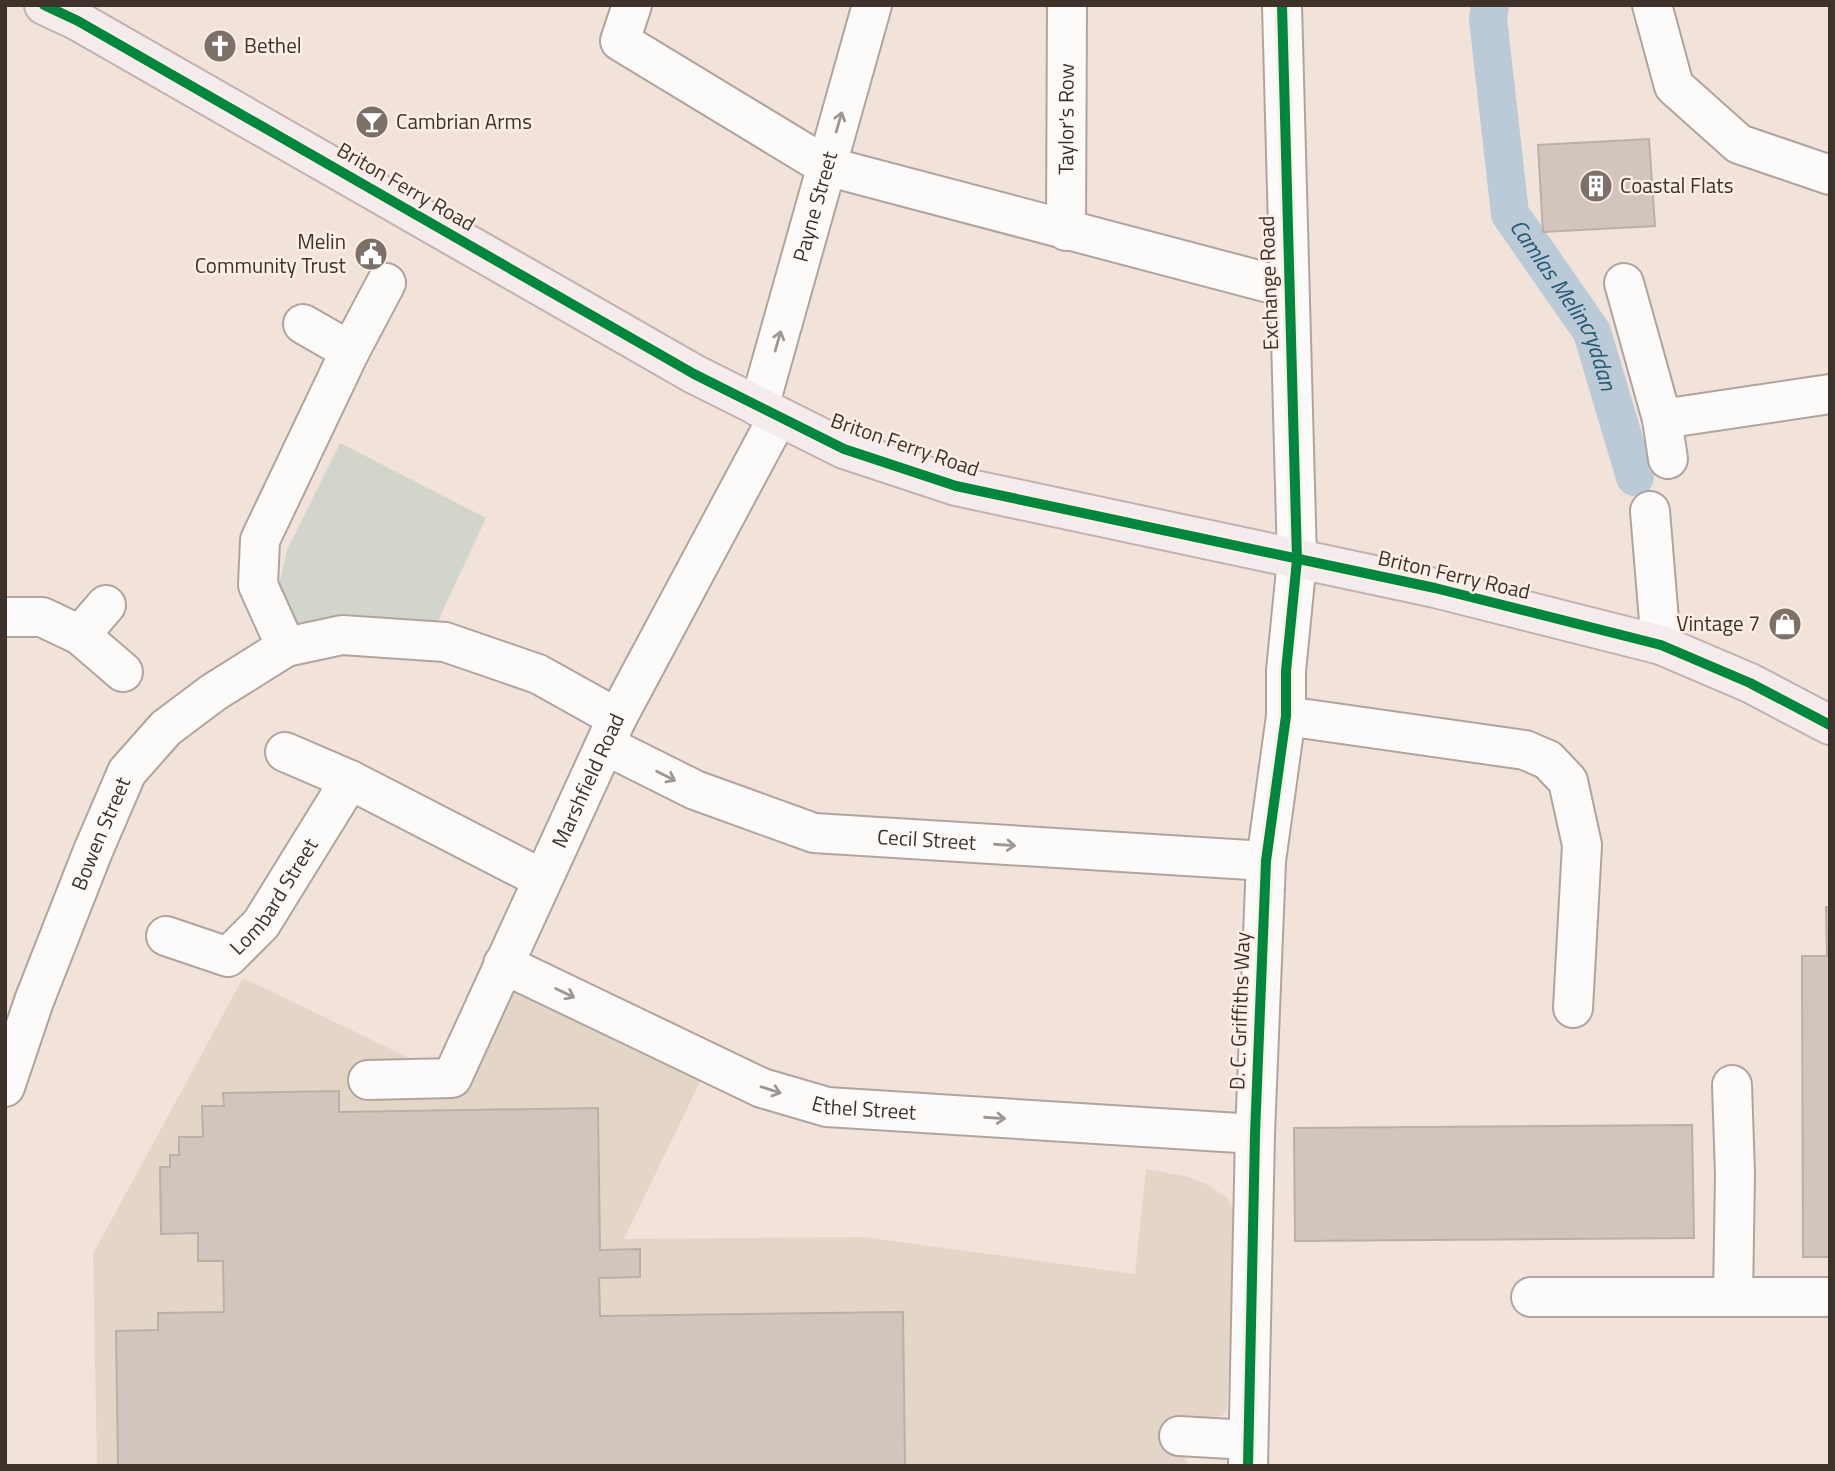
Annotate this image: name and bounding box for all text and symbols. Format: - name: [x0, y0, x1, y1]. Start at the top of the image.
- church icon: Bethel: [201, 27, 239, 65]
- place label: Bethel: [244, 29, 302, 61]
- street label: Taylor's Row: [1049, 63, 1082, 175]
- bar icon: Cambrian Arms: [353, 103, 391, 141]
- place label: Cambrian Arms: [396, 105, 532, 137]
- one-way arrow: [833, 111, 846, 133]
- street label: Briton Ferry Road: [331, 133, 482, 239]
- street label: Payne Street: [784, 147, 845, 266]
- building icon: Coastal Flats: [1577, 167, 1615, 205]
- place label: Coastal Flats: [1620, 169, 1734, 201]
- water label: Camlas Melincryddan: [1501, 211, 1627, 395]
- street label: Exchange Road: [1250, 215, 1286, 351]
- place label: Melin Community Trust: [195, 225, 347, 281]
- public building icon: Melin Community Trust: [352, 235, 390, 273]
- one-way arrow: [772, 330, 785, 352]
- street label: Briton Ferry Road: [827, 404, 984, 484]
- street label: Briton Ferry Road: [1375, 541, 1533, 607]
- shop icon: Vintage 7: [1766, 605, 1804, 643]
- place label: Vintage 7: [1676, 607, 1760, 639]
- street label: Marshfield Road: [543, 708, 632, 853]
- one-way arrow: [655, 769, 676, 783]
- street label: Bowen Street: [62, 771, 138, 895]
- street label: Cecil Street: [876, 820, 978, 858]
- street label: Lombard Street: [222, 831, 326, 962]
- one-way arrow: [993, 838, 1016, 851]
- street label: D. C. Griffiths Way: [1220, 931, 1258, 1091]
- one-way arrow: [554, 987, 575, 1001]
- one-way arrow: [759, 1085, 781, 1097]
- street label: Ethel Street: [808, 1086, 918, 1128]
- one-way arrow: [983, 1111, 1006, 1124]

